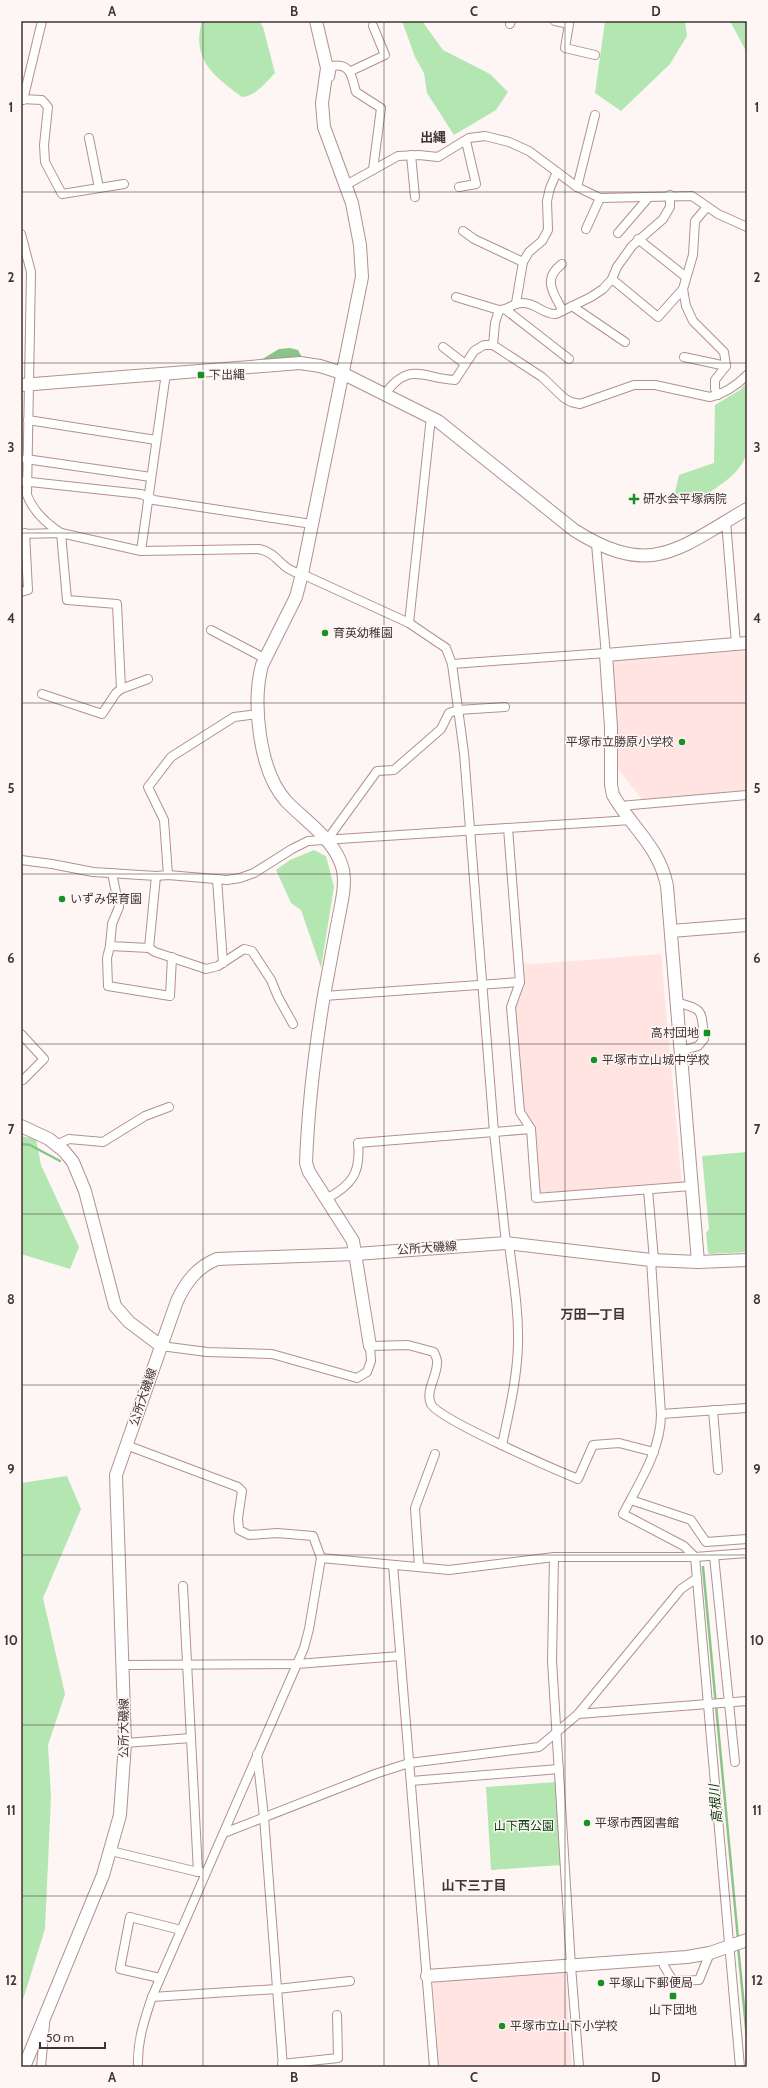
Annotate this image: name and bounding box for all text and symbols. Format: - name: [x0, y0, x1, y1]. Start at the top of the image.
- text: A: [108, 3, 117, 19]
- text: B: [290, 3, 298, 19]
- text: C: [470, 3, 478, 19]
- text: D: [651, 3, 661, 19]
- text: 1: [9, 99, 13, 115]
- text: 1: [755, 99, 759, 115]
- district label: 出縄: [420, 129, 446, 145]
- text: 2: [8, 269, 15, 285]
- text: 2: [754, 269, 761, 285]
- place label: 下出縄: [209, 367, 245, 382]
- marker: 下出縄: [196, 370, 206, 380]
- text: 3: [7, 439, 15, 455]
- text: 3: [753, 439, 761, 455]
- place label: 研水会平塚病院: [643, 491, 727, 506]
- marker: 研水会平塚病院: [628, 493, 640, 505]
- text: 4: [7, 610, 15, 626]
- text: 4: [753, 610, 761, 626]
- place label: 育英幼稚園: [333, 625, 393, 640]
- marker: 育英幼稚園: [320, 628, 330, 638]
- place label: 平塚市立勝原小学校: [566, 734, 674, 749]
- marker: 平塚市立勝原小学校: [677, 737, 687, 747]
- text: 5: [8, 780, 15, 796]
- text: 5: [754, 780, 761, 796]
- place label: いずみ保育園: [70, 891, 142, 906]
- marker: いずみ保育園: [57, 894, 67, 904]
- text: 6: [7, 950, 15, 966]
- text: 6: [753, 950, 761, 966]
- place label: 高村団地: [651, 1025, 699, 1040]
- marker: 高村団地: [702, 1028, 712, 1038]
- place label: 平塚市立山城中学校: [602, 1052, 710, 1067]
- marker: 平塚市立山城中学校: [589, 1055, 599, 1065]
- text: 7: [8, 1121, 15, 1137]
- text: 7: [754, 1121, 761, 1137]
- street label: 公所大磯線: [397, 1238, 457, 1257]
- text: 8: [7, 1291, 15, 1307]
- text: 8: [753, 1291, 761, 1307]
- district label: 万田一丁目: [560, 1306, 626, 1322]
- street label: 公所大磯線: [126, 1366, 159, 1428]
- text: 9: [7, 1461, 15, 1477]
- text: 9: [753, 1461, 761, 1477]
- text: 10: [4, 1632, 18, 1648]
- text: 10: [750, 1632, 764, 1648]
- street label: 公所大磯線: [116, 1698, 131, 1758]
- water label: 高根川: [705, 1782, 725, 1824]
- text: 11: [6, 1802, 16, 1818]
- text: 11: [752, 1802, 762, 1818]
- place label: 平塚市西図書館: [595, 1815, 679, 1830]
- park label: 山下西公園: [494, 1818, 554, 1833]
- marker: 平塚市西図書館: [582, 1818, 592, 1828]
- district label: 山下三丁目: [441, 1877, 507, 1893]
- text: 12: [5, 1972, 17, 1988]
- text: 12: [751, 1972, 763, 1988]
- place label: 平塚山下郵便局: [609, 1975, 693, 1990]
- marker: 平塚山下郵便局: [596, 1978, 606, 1988]
- marker: 山下団地: [668, 1991, 678, 2001]
- place label: 山下団地: [649, 2002, 697, 2017]
- place label: 平塚市立山下小学校: [510, 2018, 618, 2033]
- marker: 平塚市立山下小学校: [497, 2021, 507, 2031]
- scale bar: [40, 2024, 105, 2050]
- text: 50 m: [46, 2030, 74, 2045]
- text: A: [108, 2069, 117, 2085]
- text: B: [290, 2069, 298, 2085]
- text: C: [470, 2069, 478, 2085]
- text: D: [651, 2069, 661, 2085]

